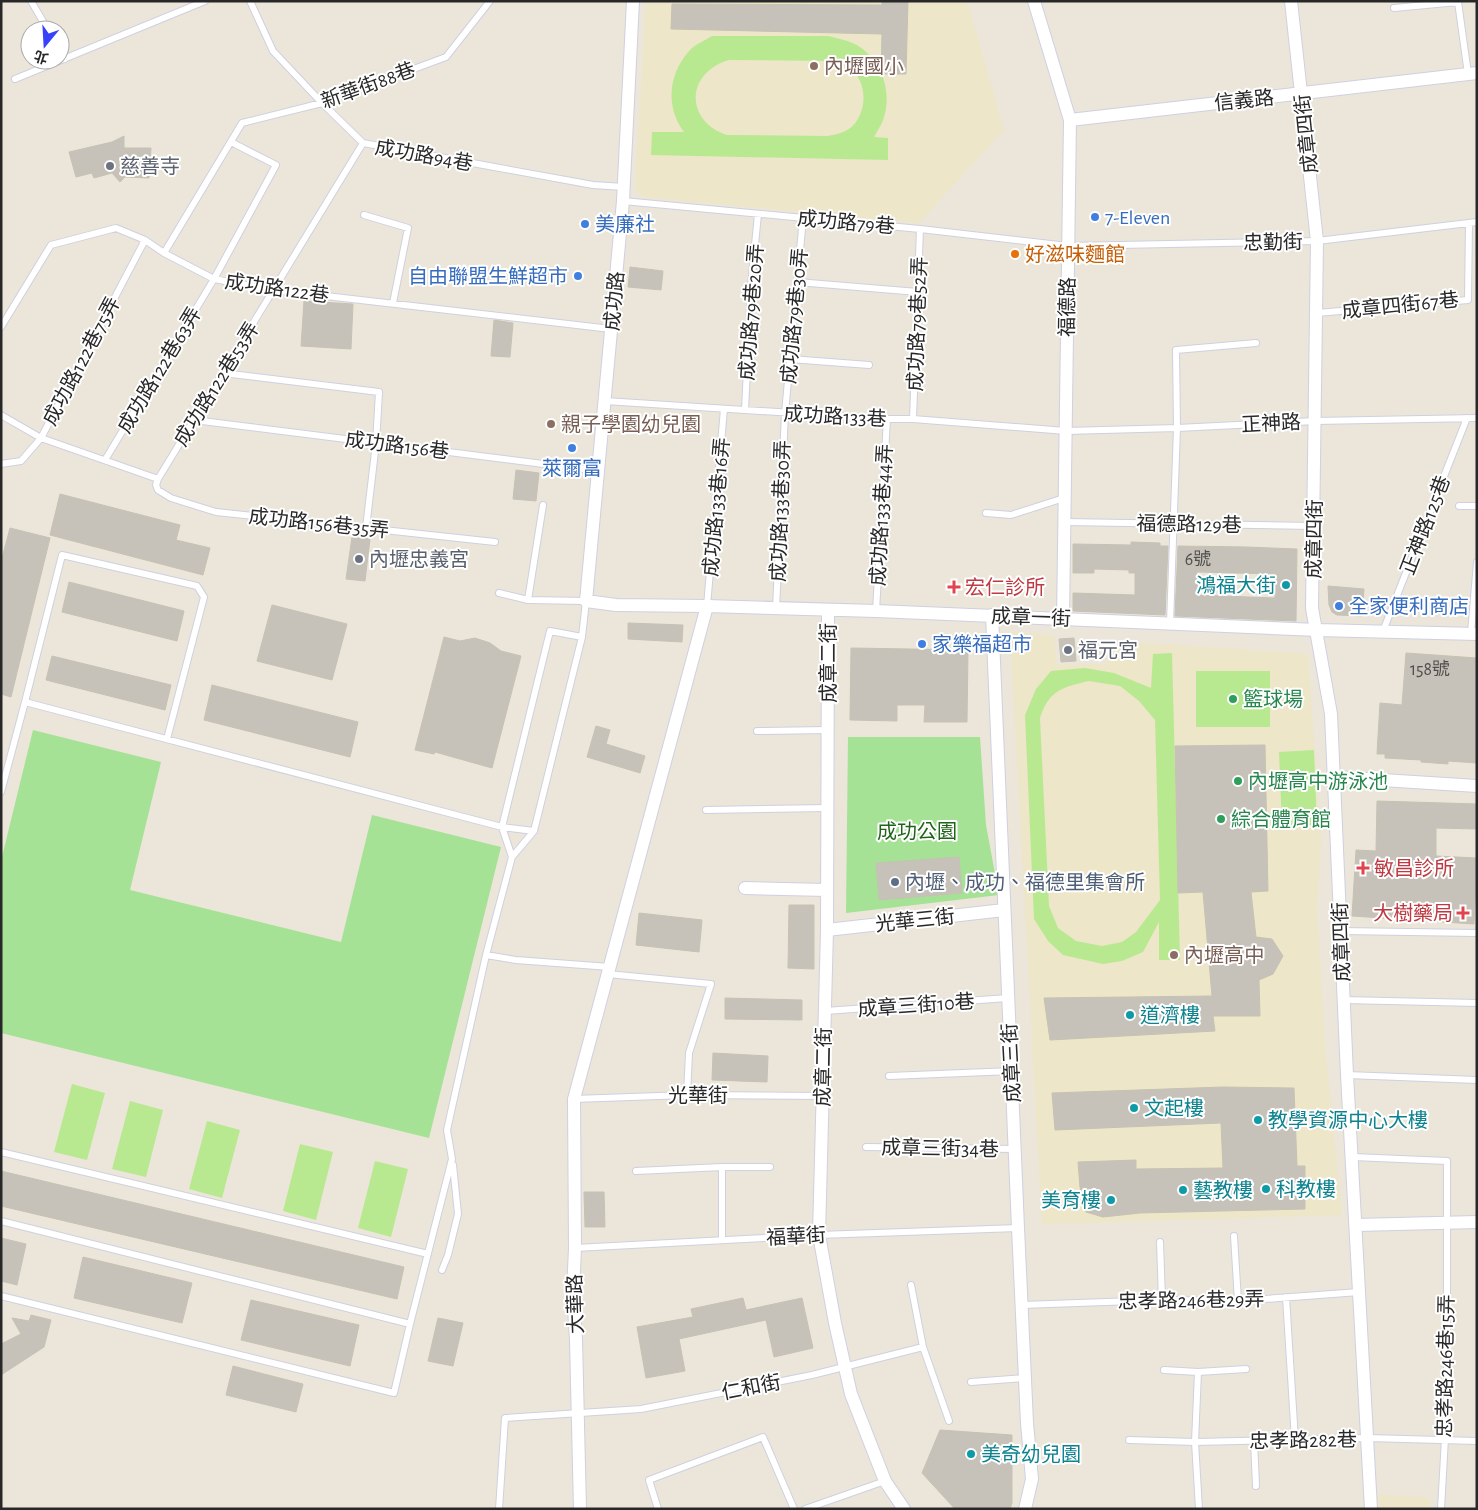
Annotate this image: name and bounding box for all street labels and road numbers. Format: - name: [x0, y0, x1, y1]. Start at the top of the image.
- street label: 新華街88巷: [318, 58, 418, 112]
- street label: 信義路: [1213, 87, 1275, 114]
- street label: 成章四街: [1291, 93, 1321, 175]
- street label: 成功路94巷: [373, 137, 474, 174]
- street label: 成功路79巷: [796, 208, 896, 237]
- street label: 忠勤街: [1243, 231, 1303, 254]
- street label: 成功路79巷20弄: [736, 243, 767, 381]
- street label: 成功路79巷30弄: [778, 247, 811, 385]
- street label: 成功路79巷52弄: [905, 256, 930, 392]
- street label: 成功路: [601, 270, 628, 332]
- street label: 成功路122巷: [223, 271, 330, 306]
- street label: 福德路: [1056, 277, 1079, 337]
- street label: 成章四街67巷: [1340, 288, 1460, 322]
- street label: 成功路122巷75弄: [39, 294, 124, 429]
- street label: 成功路122巷63弄: [114, 304, 205, 437]
- street label: 成功路122巷53弄: [170, 319, 263, 450]
- street label: 成功路133巷: [783, 403, 887, 430]
- street label: 正神路: [1241, 411, 1302, 436]
- street label: 成功路156巷: [344, 429, 450, 462]
- street label: 成功路133巷16弄: [700, 437, 733, 578]
- street label: 成功路133巷30弄: [768, 440, 793, 582]
- street label: 成功路133巷44弄: [867, 443, 896, 587]
- street label: 正神路125巷: [1397, 473, 1454, 578]
- street label: 成章四街: [1302, 499, 1326, 579]
- street label: 成功路156巷35弄: [248, 506, 390, 541]
- street label: 福德路129巷: [1136, 513, 1242, 536]
- street label: 成章一街: [991, 605, 1071, 629]
- street label: 成章二街: [817, 623, 839, 703]
- street label: 成章四街: [1329, 902, 1353, 982]
- street label: 光華三街: [874, 906, 956, 935]
- street label: 成章三街10巷: [857, 990, 975, 1020]
- street label: 成章三街: [998, 1022, 1024, 1104]
- street label: 成章二街: [811, 1027, 835, 1107]
- street label: 光華街: [668, 1085, 728, 1106]
- street label: 成章三街34巷: [881, 1136, 999, 1160]
- street label: 福華街: [766, 1224, 827, 1249]
- street label: 大華路: [564, 1274, 587, 1334]
- street label: 忠孝路246巷29弄: [1118, 1289, 1264, 1312]
- street label: 忠孝路246巷15弄: [1434, 1294, 1457, 1438]
- street label: 仁和街: [720, 1371, 783, 1404]
- street label: 忠孝路282巷: [1249, 1429, 1357, 1452]

